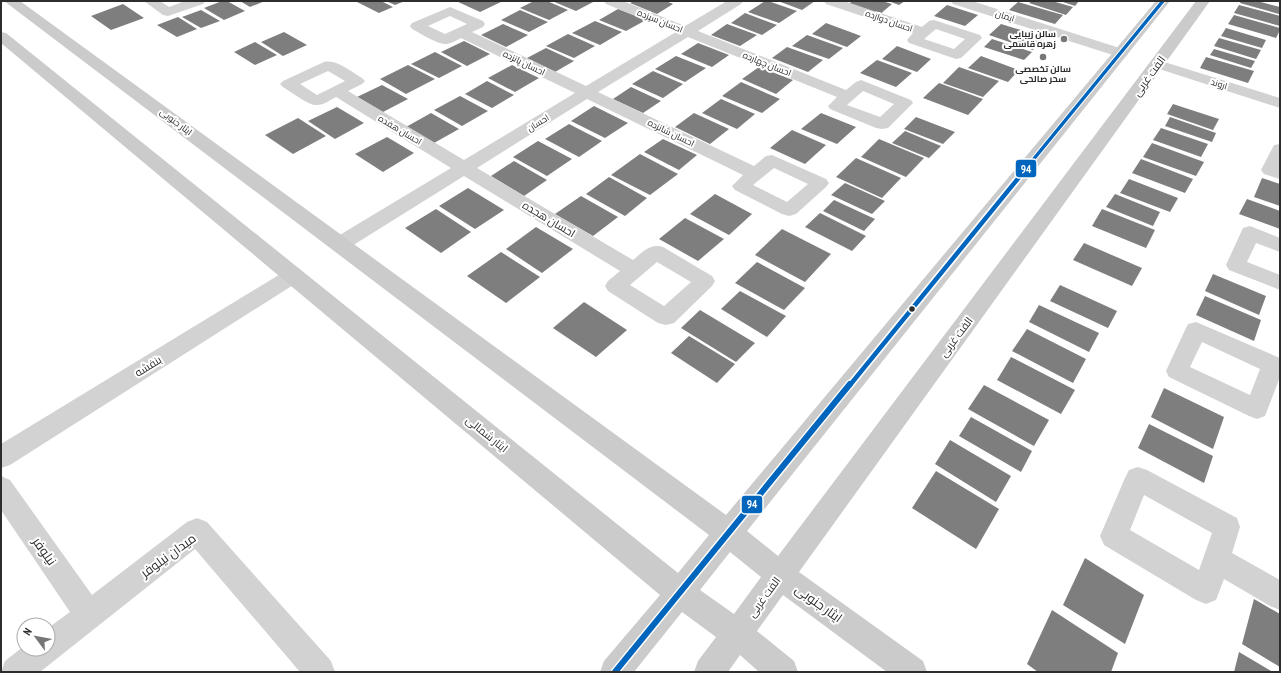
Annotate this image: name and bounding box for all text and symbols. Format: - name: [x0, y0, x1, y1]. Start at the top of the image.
- street label: احسان سیزده: [636, 6, 685, 35]
- street label: احسان دوازده: [864, 7, 914, 34]
- street label: ایمان: [994, 7, 1016, 24]
- place label: سالن زیبایی زهره قاسمی: [1004, 28, 1056, 50]
- marker: سالن زیبایی زهره قاسمی: [1059, 34, 1069, 44]
- street label: احسان پانزده: [501, 48, 547, 78]
- street label: احسان چهارده: [741, 49, 793, 79]
- marker: سالن تخصصی سحر صالحی: [1038, 52, 1048, 62]
- street label: الفت غربی: [1130, 53, 1168, 99]
- place label: سالن تخصصی سحر صالحی: [1015, 63, 1071, 85]
- street label: اروند: [1209, 76, 1229, 91]
- street label: ایثار جنوبی: [158, 106, 195, 137]
- street label: احسان هفده: [377, 112, 424, 147]
- street label: احسان: [525, 112, 551, 134]
- street label: احسان شانزده: [646, 117, 696, 149]
- line badge: 94: [1015, 159, 1037, 178]
- text: 94: [1021, 162, 1032, 176]
- street label: احسان هجده: [520, 198, 578, 240]
- unlabelled marker: [907, 304, 917, 314]
- street label: الفت غربی: [936, 314, 976, 360]
- street label: بنفشه: [132, 352, 164, 380]
- street label: ایثار شمالی: [463, 413, 511, 455]
- line badge: 94: [741, 495, 763, 514]
- text: 94: [747, 497, 758, 511]
- street label: میدان نیلوفر: [136, 530, 199, 582]
- street label: نیلوفر: [28, 533, 60, 569]
- street label: الفت غربی: [745, 574, 783, 620]
- street label: ایثار جنوبی: [792, 581, 846, 626]
- north arrow: [16, 617, 56, 657]
- text: N: [20, 625, 35, 638]

